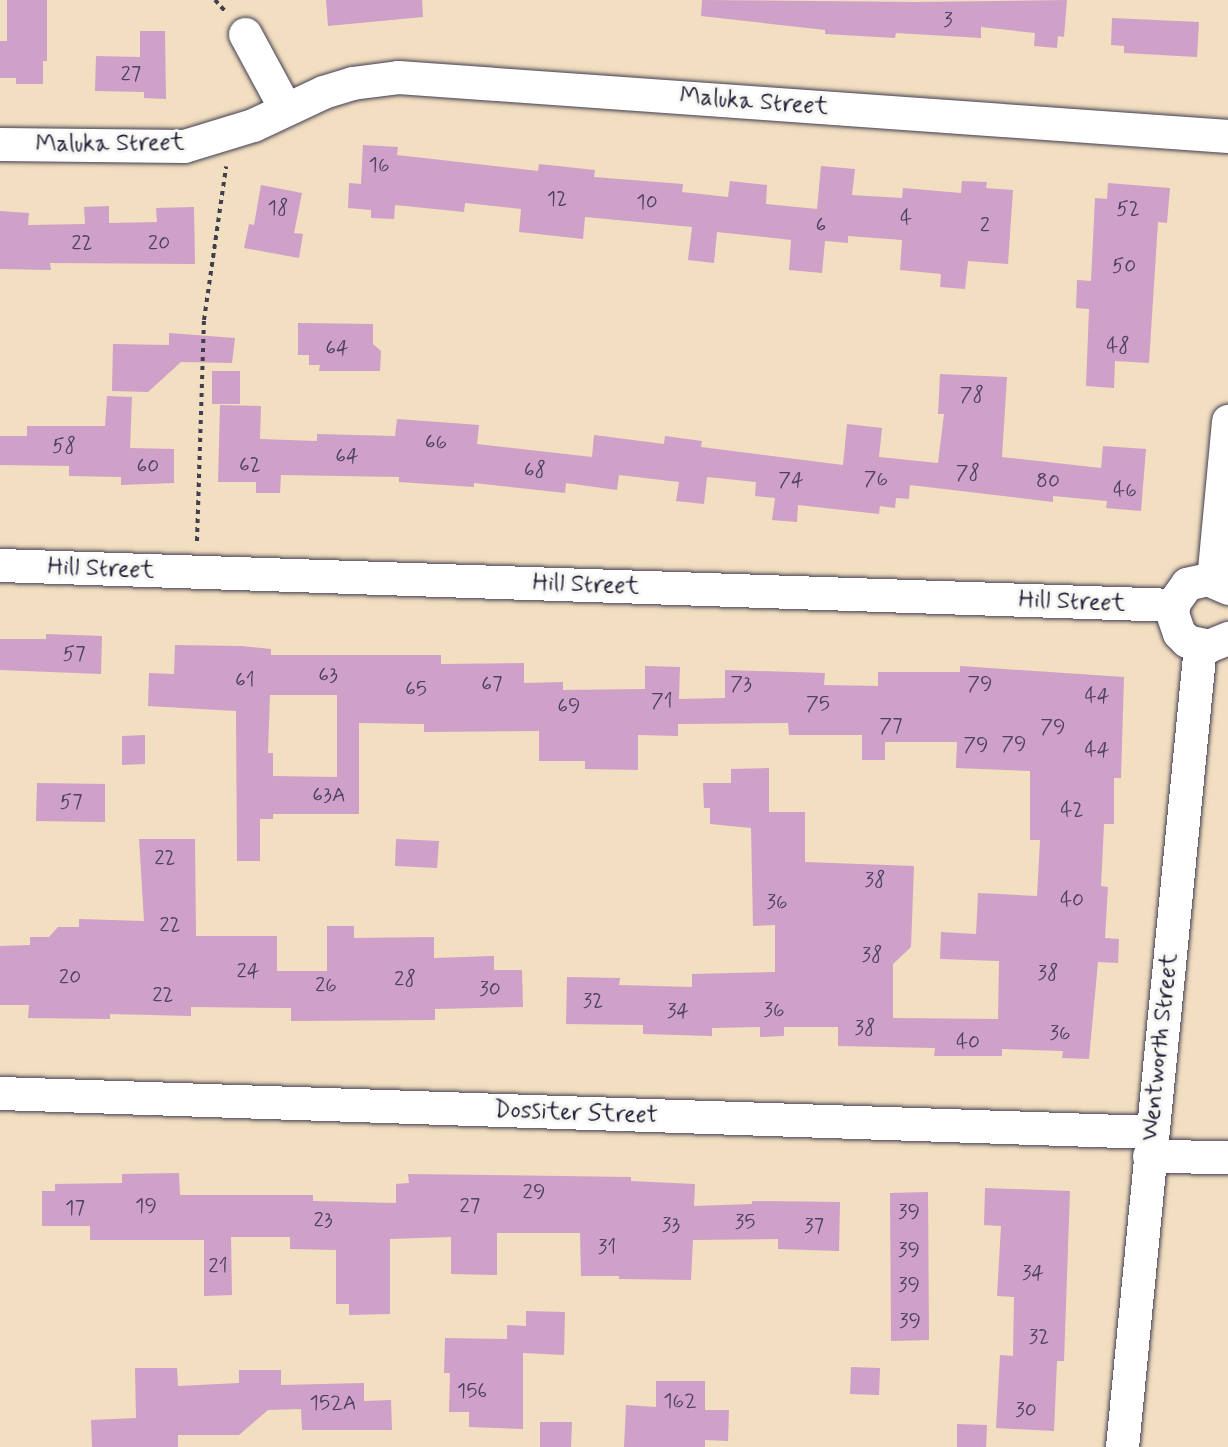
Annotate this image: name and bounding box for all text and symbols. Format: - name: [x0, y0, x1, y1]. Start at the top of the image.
- house number: 3: [943, 7, 953, 33]
- house number: 27: [121, 61, 141, 87]
- street label: Maluka Street: [679, 82, 829, 122]
- street label: Maluka Street: [35, 128, 185, 160]
- house number: 16: [369, 152, 389, 178]
- house number: 12: [547, 186, 567, 212]
- house number: 10: [636, 189, 658, 215]
- house number: 18: [268, 195, 288, 221]
- house number: 52: [1116, 196, 1140, 222]
- house number: 4: [900, 205, 912, 231]
- house number: 6: [816, 212, 826, 238]
- house number: 2: [980, 212, 990, 238]
- house number: 22: [71, 230, 93, 256]
- house number: 20: [148, 230, 170, 256]
- house number: 50: [1112, 253, 1136, 279]
- house number: 48: [1106, 333, 1130, 359]
- house number: 64: [325, 335, 349, 361]
- house number: 78: [960, 382, 984, 408]
- house number: 66: [425, 429, 447, 455]
- house number: 58: [52, 433, 76, 459]
- house number: 64: [335, 443, 359, 469]
- house number: 62: [239, 452, 261, 478]
- house number: 60: [137, 453, 159, 479]
- house number: 68: [524, 457, 546, 483]
- house number: 78: [956, 460, 980, 486]
- house number: 76: [864, 466, 888, 492]
- house number: 74: [778, 467, 804, 493]
- house number: 80: [1036, 468, 1060, 494]
- house number: 46: [1113, 477, 1137, 503]
- street label: Hill Street: [47, 553, 155, 585]
- street label: Hill Street: [532, 569, 640, 601]
- street label: Hill Street: [1018, 586, 1126, 618]
- house number: 57: [62, 641, 86, 667]
- house number: 63: [318, 662, 338, 688]
- house number: 61: [235, 667, 255, 693]
- house number: 67: [481, 671, 503, 697]
- house number: 73: [730, 671, 752, 697]
- house number: 79: [967, 671, 993, 697]
- house number: 65: [405, 676, 427, 702]
- house number: 44: [1085, 683, 1109, 709]
- house number: 71: [651, 688, 673, 714]
- house number: 75: [806, 691, 830, 717]
- house number: 69: [557, 693, 581, 719]
- house number: 77: [879, 713, 903, 739]
- house number: 79: [1040, 714, 1066, 740]
- house number: 79: [1001, 731, 1027, 757]
- house number: 79: [963, 732, 989, 758]
- house number: 44: [1085, 737, 1109, 763]
- house number: 63A: [312, 782, 346, 808]
- house number: 57: [59, 789, 83, 815]
- house number: 42: [1060, 797, 1084, 823]
- house number: 22: [154, 845, 176, 871]
- house number: 38: [865, 867, 885, 893]
- house number: 40: [1060, 887, 1084, 913]
- house number: 36: [766, 889, 788, 915]
- house number: 22: [159, 912, 181, 938]
- house number: 38: [862, 942, 882, 968]
- street label: Wentworth Street: [1136, 952, 1184, 1142]
- house number: 24: [236, 958, 260, 984]
- house number: 38: [1038, 960, 1058, 986]
- house number: 20: [59, 964, 81, 990]
- house number: 28: [394, 966, 416, 992]
- house number: 26: [315, 972, 337, 998]
- house number: 30: [479, 976, 501, 1002]
- house number: 22: [152, 982, 174, 1008]
- house number: 32: [583, 988, 603, 1014]
- house number: 36: [763, 997, 785, 1023]
- house number: 34: [667, 998, 689, 1024]
- house number: 38: [855, 1015, 875, 1041]
- house number: 36: [1049, 1020, 1071, 1046]
- house number: 40: [956, 1029, 980, 1055]
- street label: Dossiter Street: [494, 1096, 658, 1130]
- house number: 29: [523, 1179, 545, 1205]
- house number: 19: [135, 1193, 157, 1219]
- house number: 27: [460, 1193, 480, 1219]
- house number: 17: [65, 1195, 85, 1221]
- house number: 39: [898, 1199, 920, 1225]
- house number: 23: [313, 1207, 333, 1233]
- house number: 35: [735, 1209, 755, 1235]
- house number: 33: [662, 1212, 680, 1238]
- house number: 37: [804, 1213, 824, 1239]
- house number: 31: [598, 1234, 616, 1260]
- house number: 39: [898, 1237, 920, 1263]
- house number: 21: [208, 1253, 228, 1279]
- house number: 34: [1022, 1260, 1044, 1286]
- house number: 39: [898, 1272, 920, 1298]
- house number: 39: [899, 1308, 921, 1334]
- house number: 32: [1029, 1324, 1049, 1350]
- house number: 156: [457, 1378, 487, 1404]
- house number: 162: [663, 1388, 697, 1414]
- house number: 152A: [310, 1390, 356, 1416]
- house number: 30: [1015, 1397, 1037, 1423]

